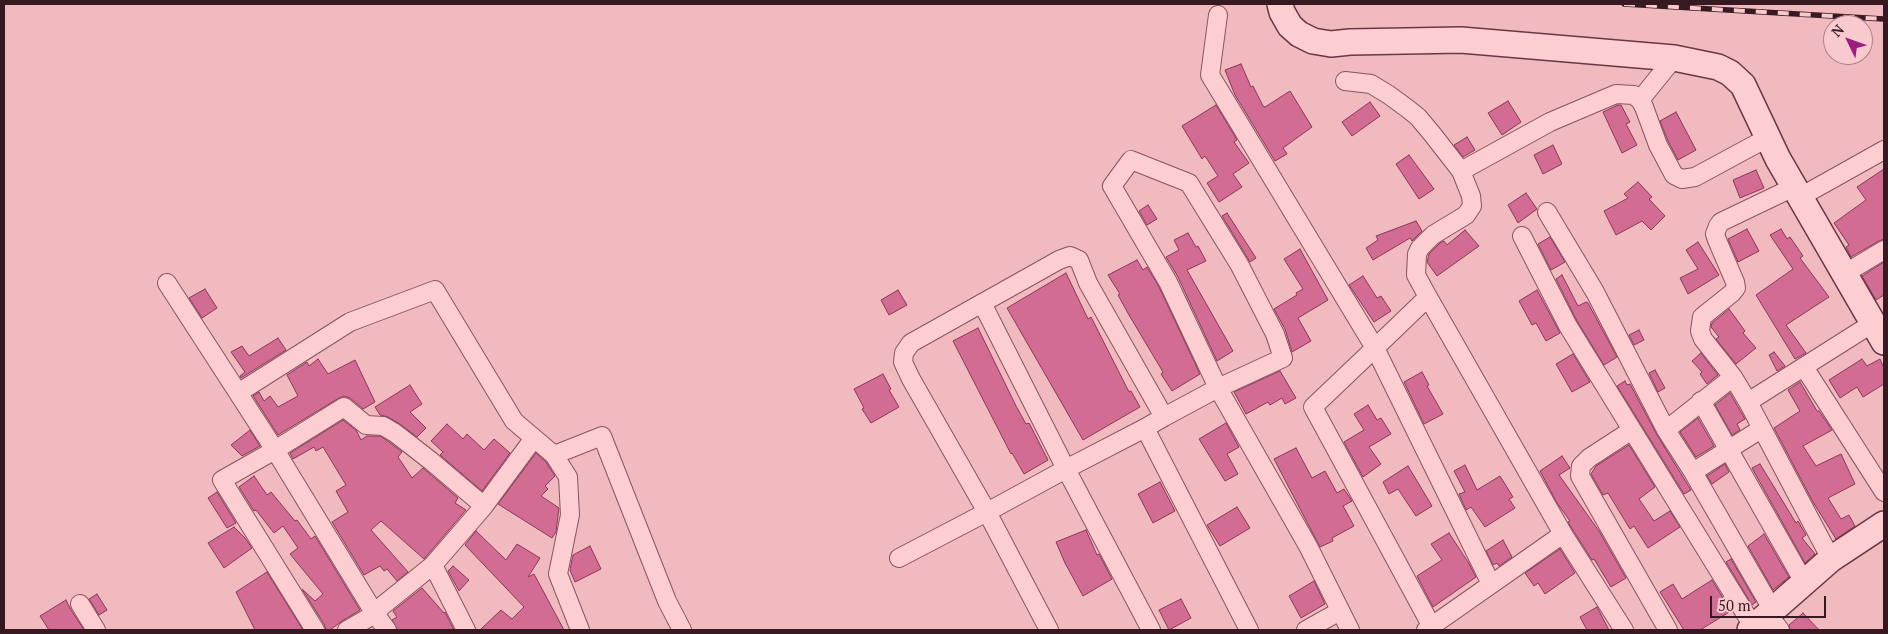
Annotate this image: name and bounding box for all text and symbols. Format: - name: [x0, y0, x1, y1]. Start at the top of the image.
- north arrow: [1823, 15, 1873, 65]
- text: N: [1827, 20, 1848, 41]
- scale bar: [1713, 586, 1829, 618]
- text: 50 m: [1718, 595, 1751, 615]

